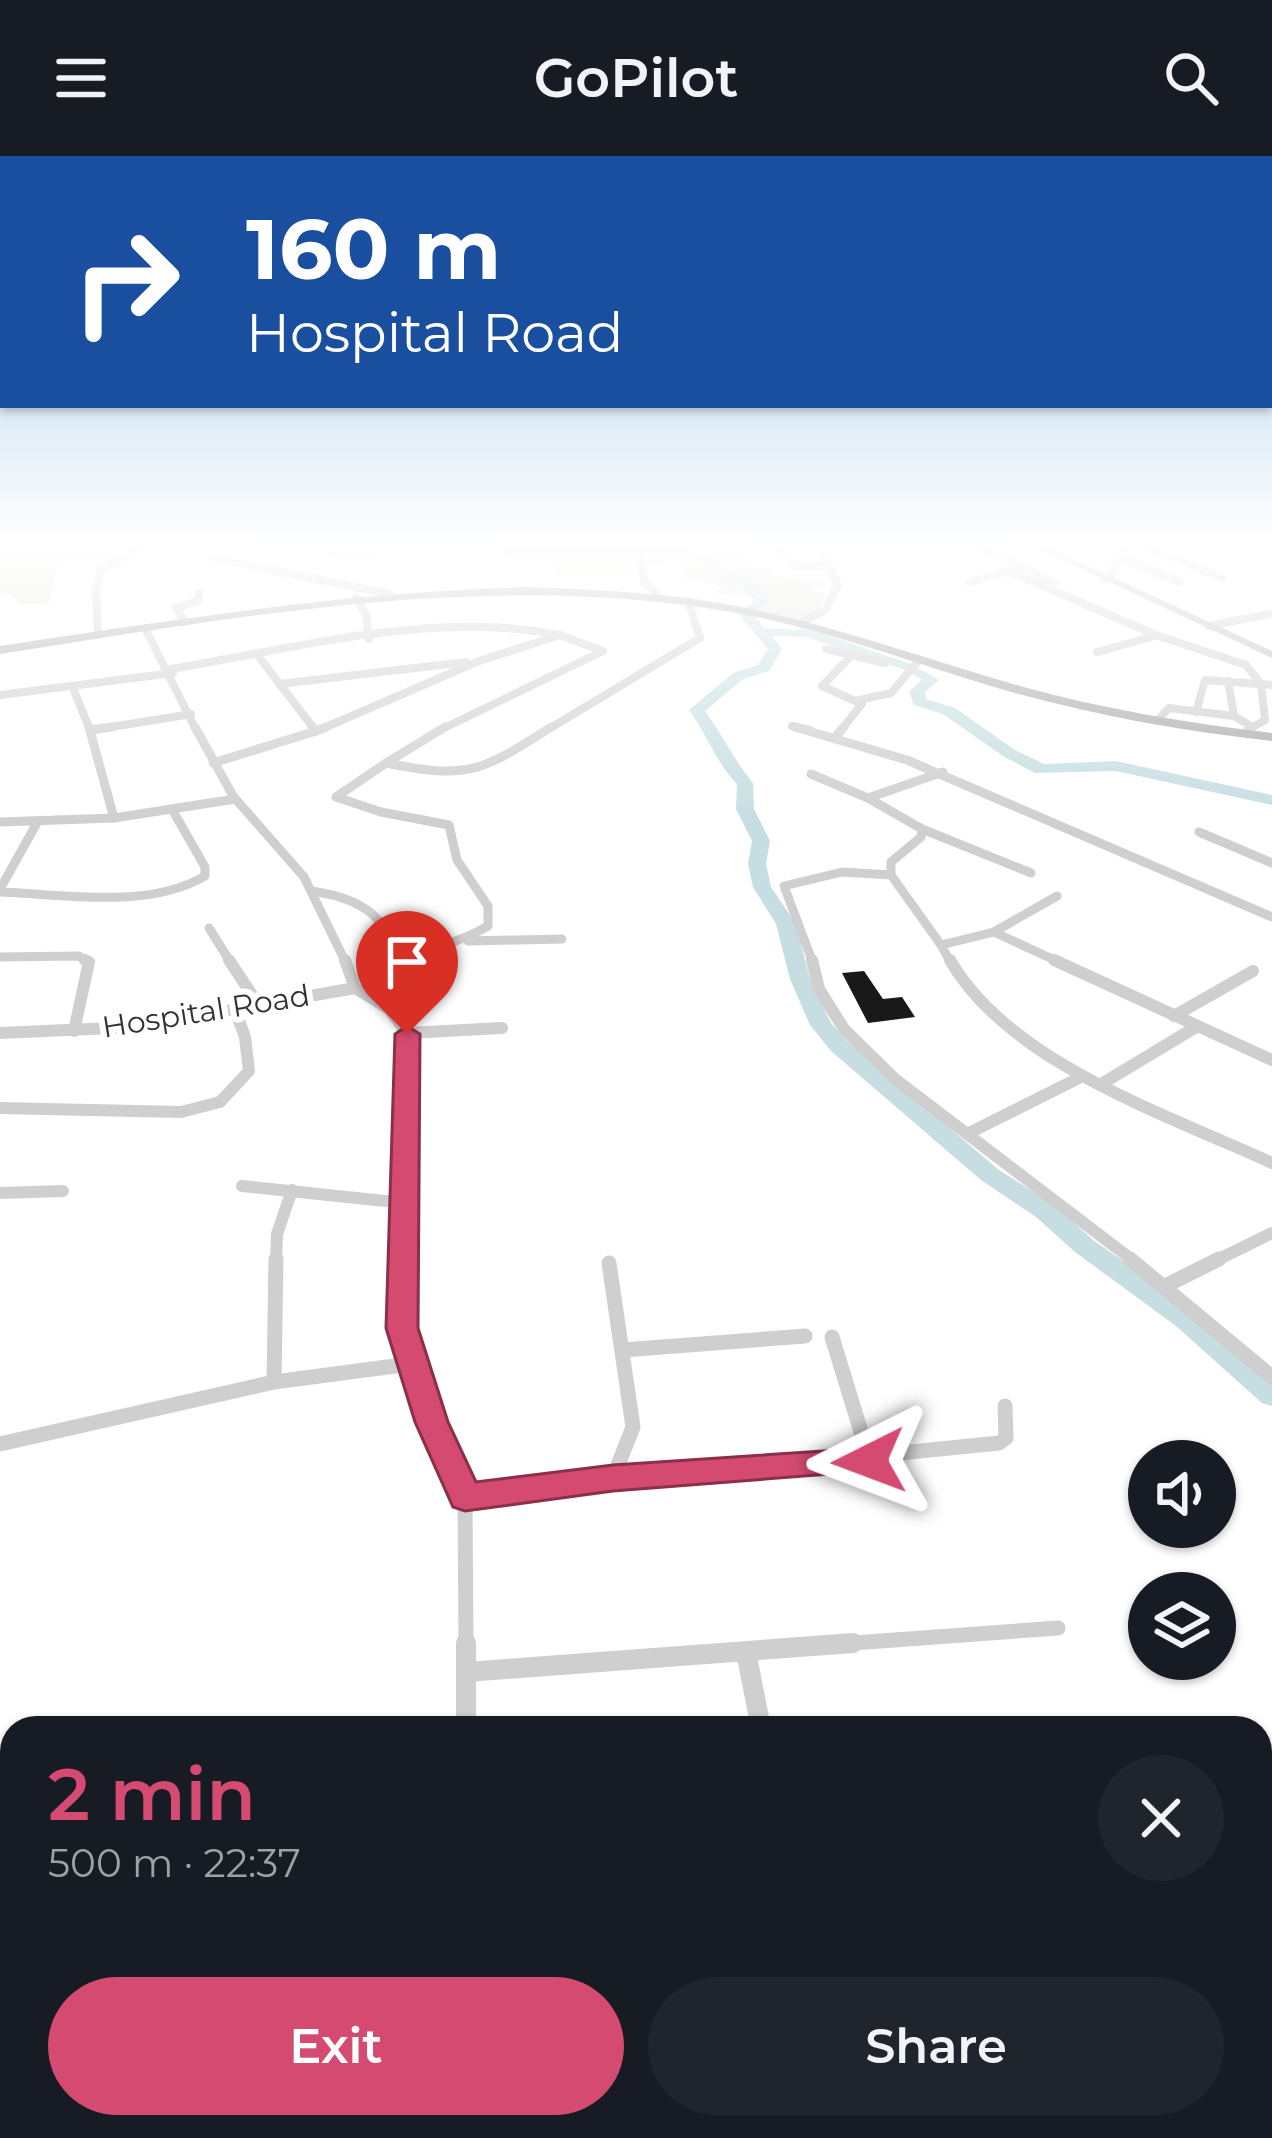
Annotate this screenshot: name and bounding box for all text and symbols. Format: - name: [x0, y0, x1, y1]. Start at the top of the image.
- icon: menu: [48, 45, 114, 111]
- text: GoPilot: [534, 45, 738, 111]
- icon: search: [1158, 45, 1224, 111]
- text: 160 m: [246, 198, 501, 300]
- icon: right: [48, 204, 204, 360]
- text: Hospital Road: [246, 300, 623, 366]
- pin: [356, 911, 458, 1034]
- icon: arrive: [374, 929, 440, 995]
- street label: Hospital Road: [100, 976, 312, 1046]
- position arrow: [806, 1398, 932, 1524]
- map controls: [1128, 1440, 1236, 1680]
- button: sound: [1128, 1440, 1236, 1548]
- button: layers: [1128, 1572, 1236, 1680]
- text: 2 min: [48, 1750, 256, 1838]
- button: close: [1098, 1755, 1224, 1881]
- text: 500 m · 22:37: [48, 1839, 301, 1887]
- button: Exit: [48, 1977, 624, 2115]
- button: Share: [648, 1977, 1224, 2115]

